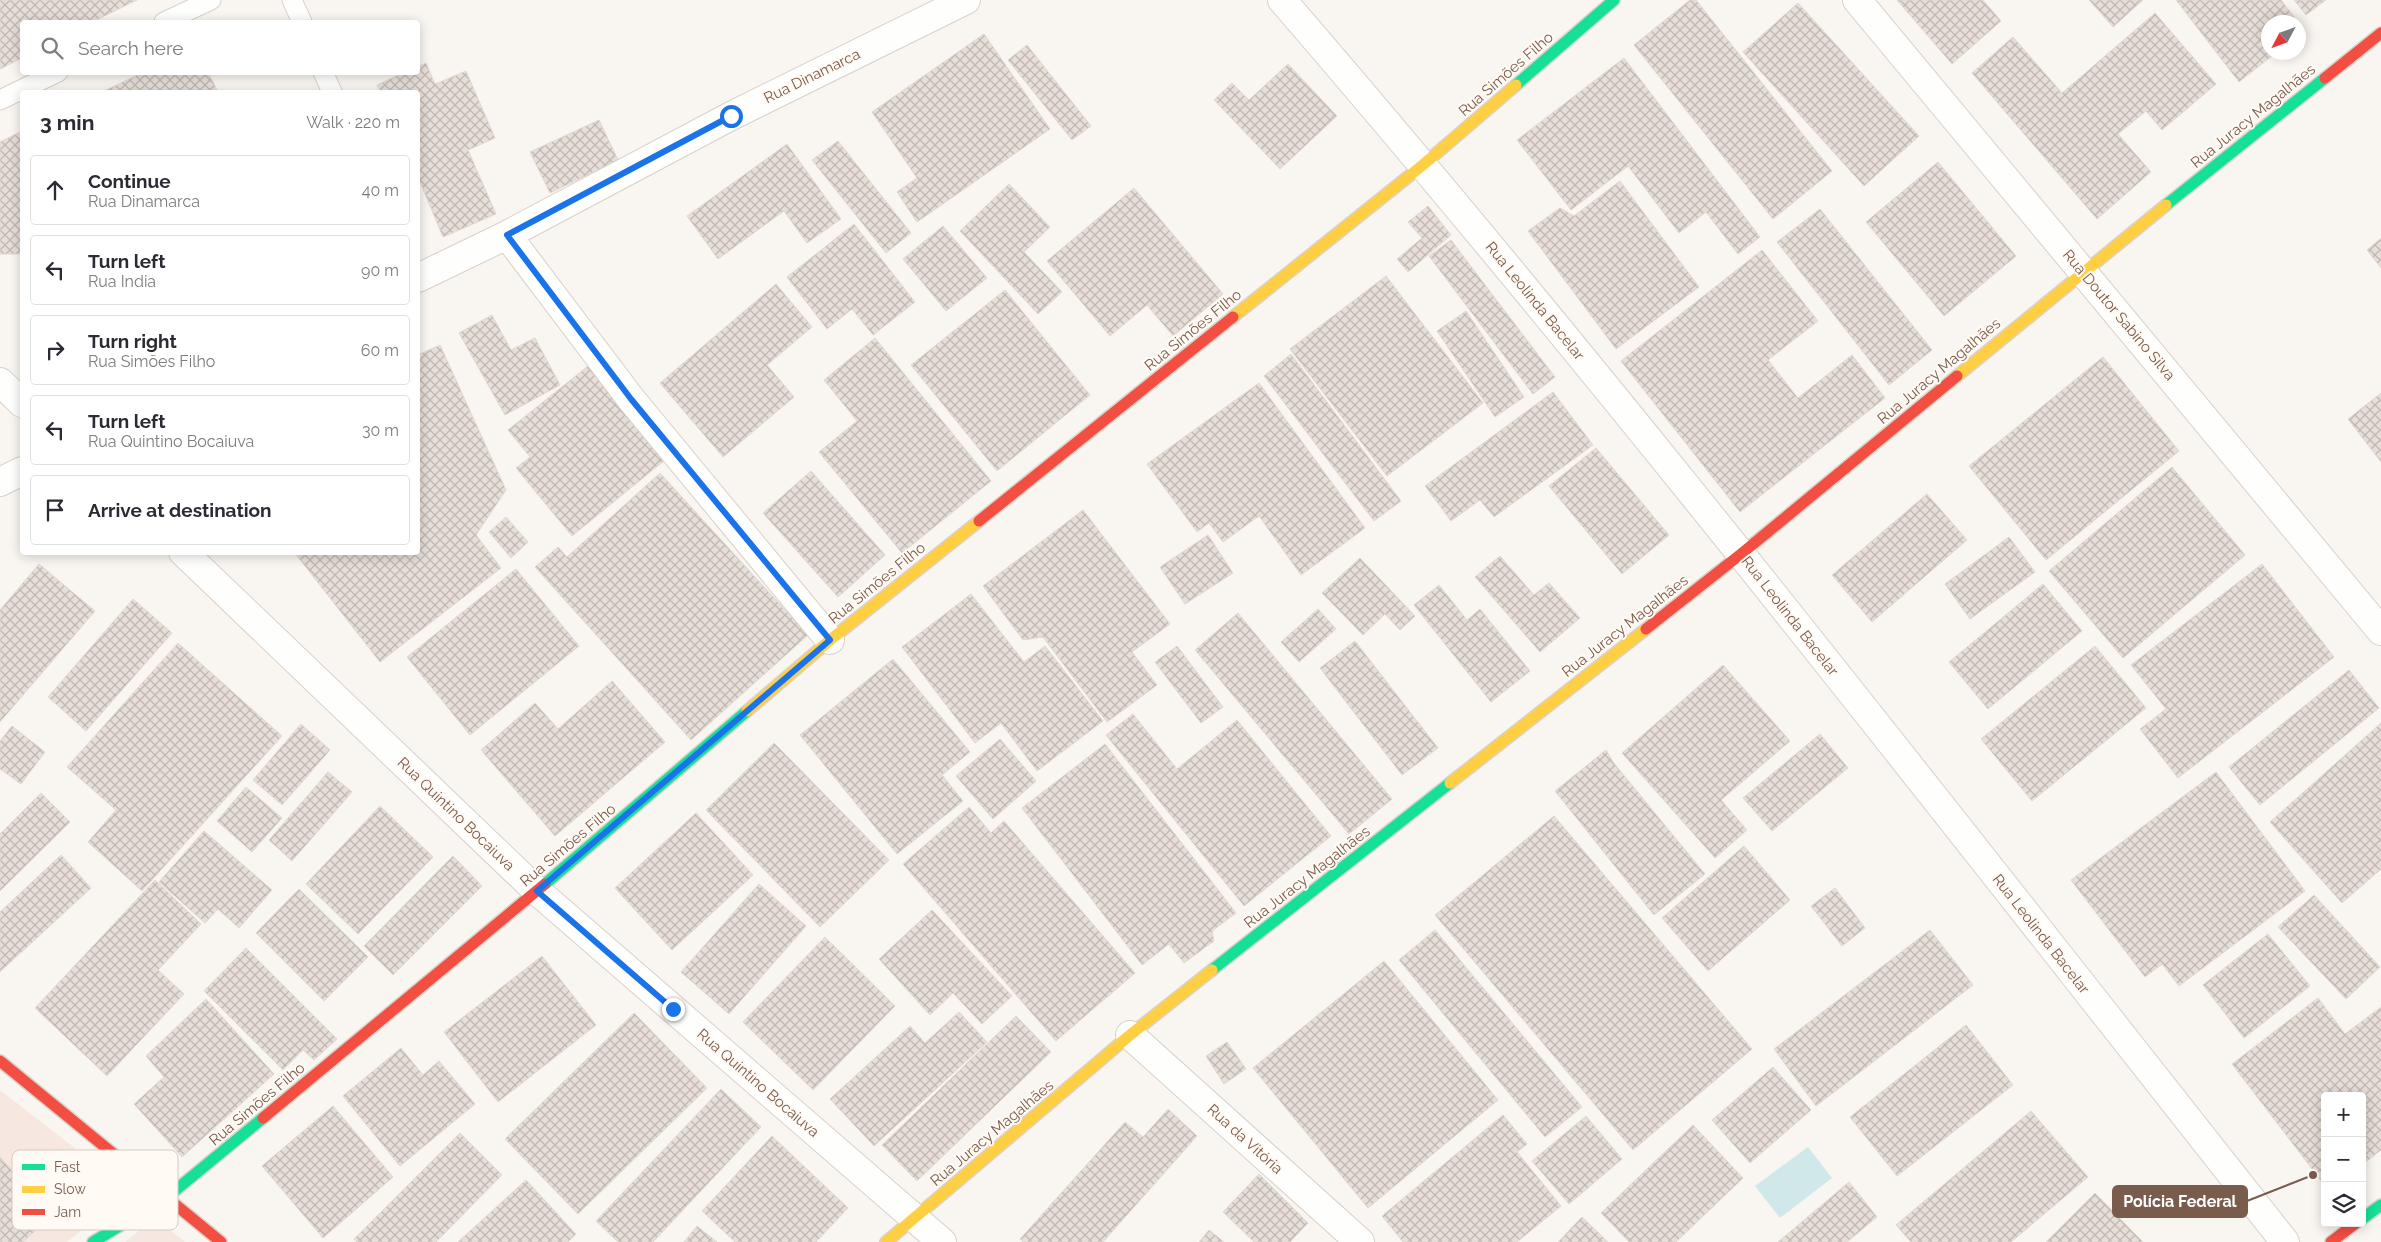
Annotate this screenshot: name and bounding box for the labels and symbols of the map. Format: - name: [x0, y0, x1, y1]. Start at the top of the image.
- north arrow: [2261, 15, 2306, 60]
- street label: Rua Simões Filho: [1455, 28, 1557, 120]
- street label: Rua Dinamarca: [761, 45, 863, 107]
- street label: Rua Juracy Magalhães: [2187, 60, 2319, 172]
- route start: [720, 105, 743, 128]
- street label: Rua Leolinda Bacelar: [1482, 238, 1589, 364]
- street label: Rua Doutor Sabino Silva: [2059, 246, 2179, 384]
- street label: Rua Simões Filho: [1141, 285, 1245, 375]
- street label: Rua Juracy Magalhães: [1874, 314, 2004, 428]
- street label: Rua Simões Filho: [825, 538, 929, 628]
- street label: Rua Leolinda Bacelar: [1738, 553, 1843, 680]
- street label: Rua Juracy Magalhães: [1558, 571, 1692, 681]
- street label: Rua Quintino Bocaiuva: [394, 753, 518, 875]
- street label: Rua Simões Filho: [516, 800, 620, 890]
- street label: Rua Juracy Magalhães: [1240, 822, 1374, 932]
- street label: Rua Leolinda Bacelar: [1989, 871, 2094, 998]
- route end: [662, 998, 685, 1021]
- street label: Rua Quintino Bocaiuva: [693, 1025, 823, 1141]
- street label: Rua Simões Filho: [205, 1059, 309, 1149]
- street label: Rua Juracy Magalhães: [927, 1076, 1057, 1190]
- street label: Rua da Vitória: [1204, 1100, 1286, 1178]
- legend: [12, 1150, 178, 1230]
- text: Fast: [54, 1159, 81, 1175]
- text: Slow: [54, 1181, 86, 1197]
- callout: Polícia Federal: [2113, 1186, 2247, 1217]
- text: Polícia Federal: [2123, 1192, 2238, 1211]
- text: Jam: [54, 1204, 81, 1220]

